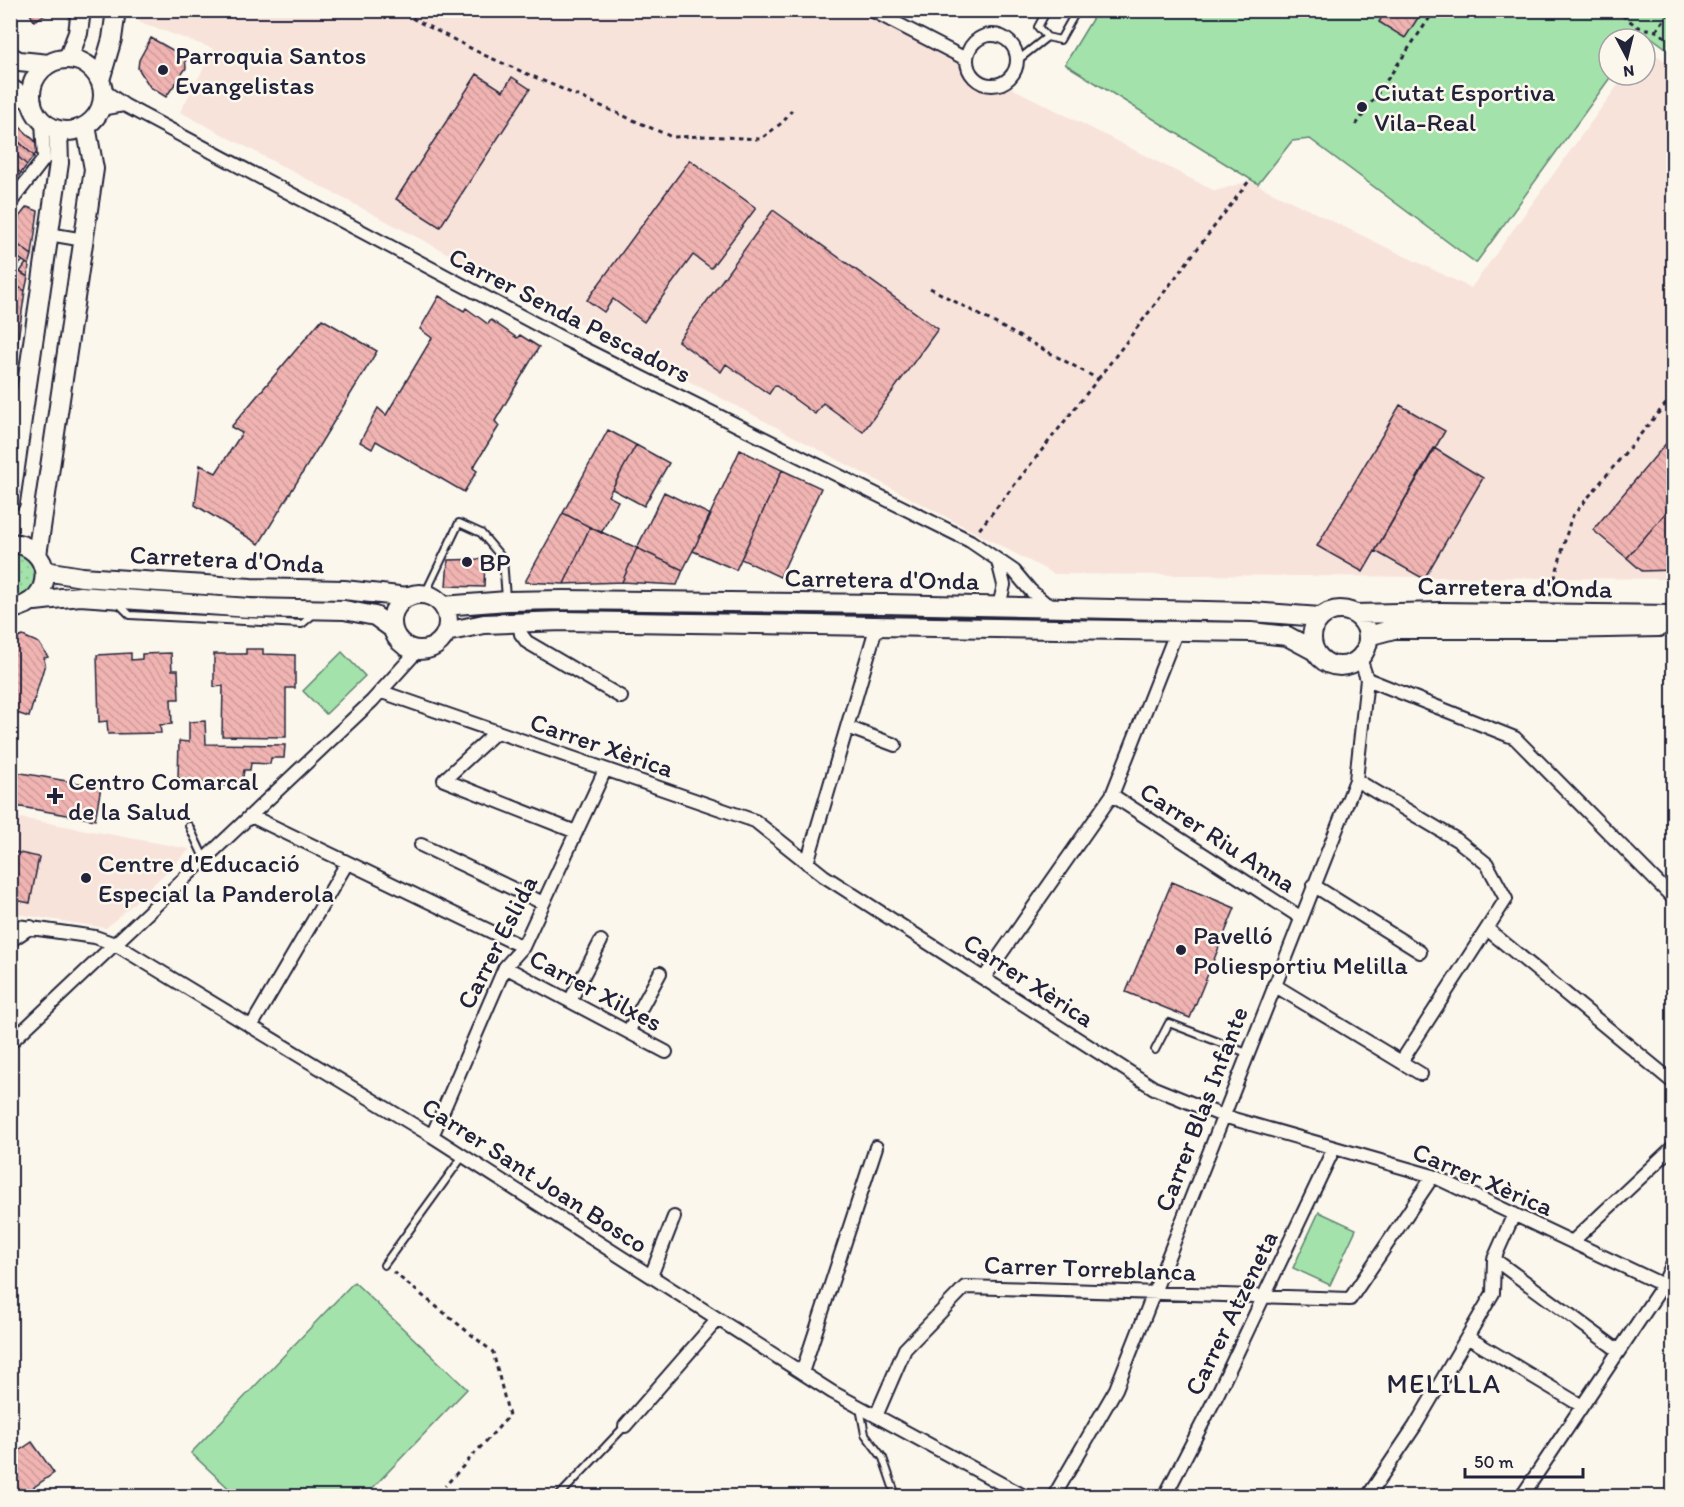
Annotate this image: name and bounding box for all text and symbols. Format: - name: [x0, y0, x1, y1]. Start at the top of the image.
- north arrow: [1597, 27, 1657, 87]
- place label: Parroquia Santos Evangelistas: [175, 39, 366, 101]
- text: N: [1622, 61, 1635, 81]
- marker: Parroquia Santos Evangelistas: [156, 63, 170, 77]
- place label: Ciutat Esportiva Vila-Real: [1374, 76, 1556, 138]
- marker: Ciutat Esportiva Vila-Real: [1355, 100, 1369, 114]
- street label: Carrer Senda Pescadors: [443, 240, 697, 390]
- street label: Carretera d'Onda: [129, 538, 326, 580]
- place label: BP: [479, 546, 511, 578]
- marker: BP: [460, 555, 474, 569]
- street label: Carretera d'Onda: [784, 561, 980, 597]
- street label: Carretera d'Onda: [1417, 569, 1613, 605]
- street label: Carrer Xèrica: [526, 705, 678, 785]
- place label: Centro Comarcal de la Salud: [68, 765, 258, 827]
- street label: Carrer Riu Anna: [1134, 775, 1302, 899]
- marker: Centro Comarcal de la Salud: [46, 787, 64, 805]
- place label: Centre d'Educació Especial la Panderola: [98, 847, 334, 909]
- street label: Carrer Eslida: [449, 869, 545, 1015]
- marker: Centre d'Educació Especial la Panderola: [79, 871, 93, 885]
- place label: Pavelló Poliesportiu Melilla: [1193, 919, 1408, 981]
- street label: Carrer Xèrica: [957, 926, 1101, 1034]
- street label: Carrer Xilxes: [524, 942, 668, 1038]
- marker: Pavelló Poliesportiu Melilla: [1174, 943, 1188, 957]
- street label: Carrer Blas Infante: [1147, 1002, 1255, 1216]
- street label: Carrer Sant Joan Bosco: [416, 1090, 654, 1260]
- street label: Carrer Xèrica: [1408, 1135, 1559, 1223]
- street label: Carrer Atzeneta: [1177, 1225, 1285, 1401]
- street label: Carrer Torreblanca: [983, 1248, 1197, 1288]
- district label: MELILLA: [1387, 1367, 1501, 1400]
- scale bar: [1465, 1441, 1584, 1479]
- text: 50 m: [1474, 1451, 1514, 1473]

